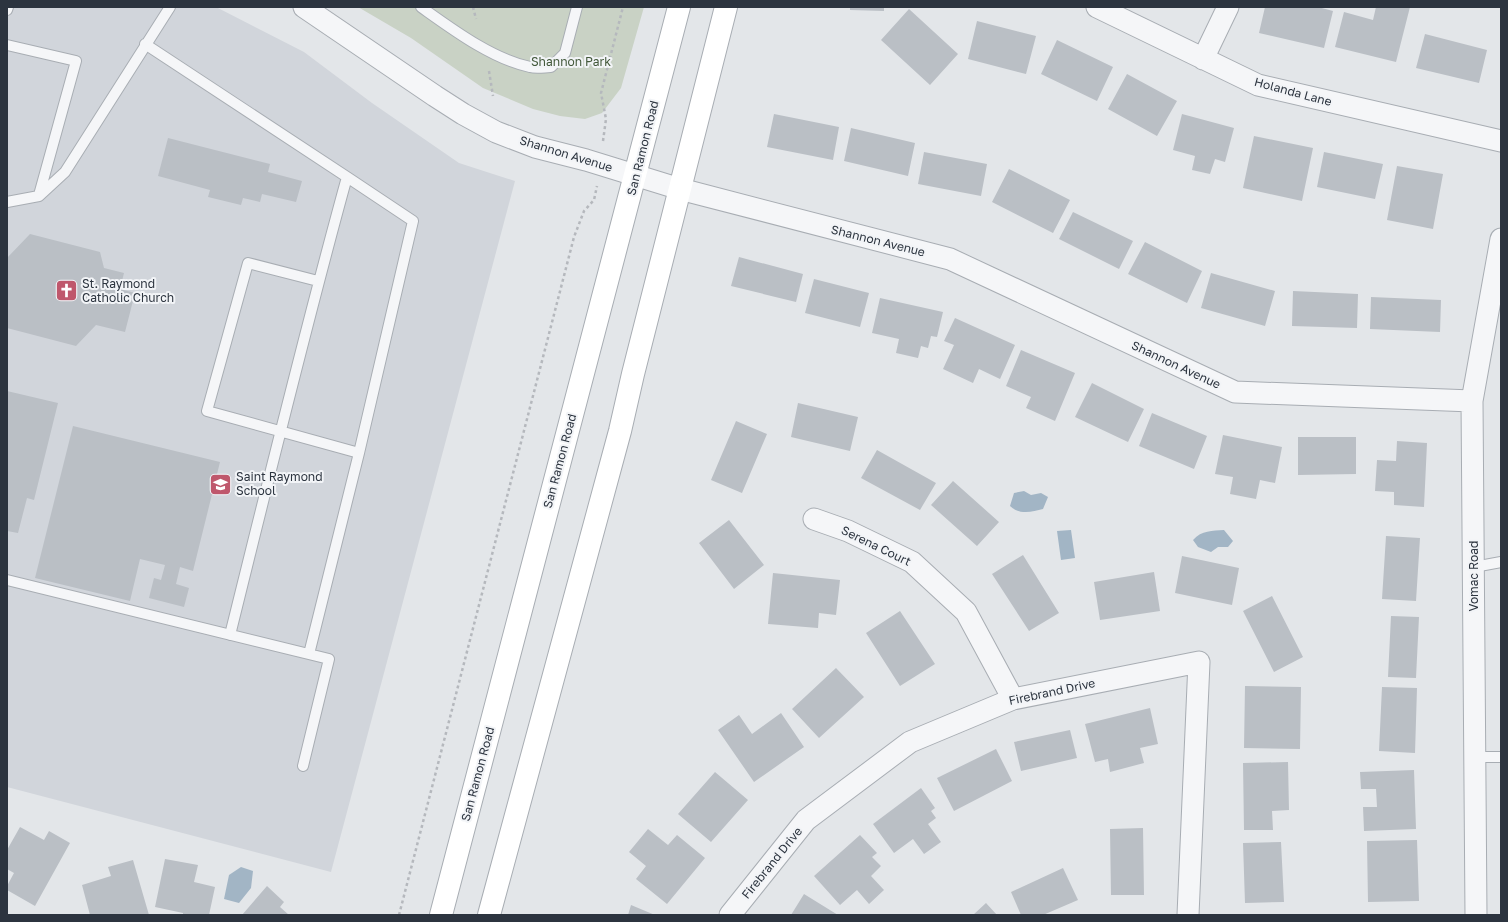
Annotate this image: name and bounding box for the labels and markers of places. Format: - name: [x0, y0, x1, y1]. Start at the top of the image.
- place label: St. Raymond Catholic Church: [82, 276, 174, 305]
- church icon: St. Raymond Catholic Church: [54, 278, 80, 304]
- place label: Saint Raymond School: [236, 469, 323, 498]
- school or university icon: Saint Raymond School: [208, 471, 234, 497]

